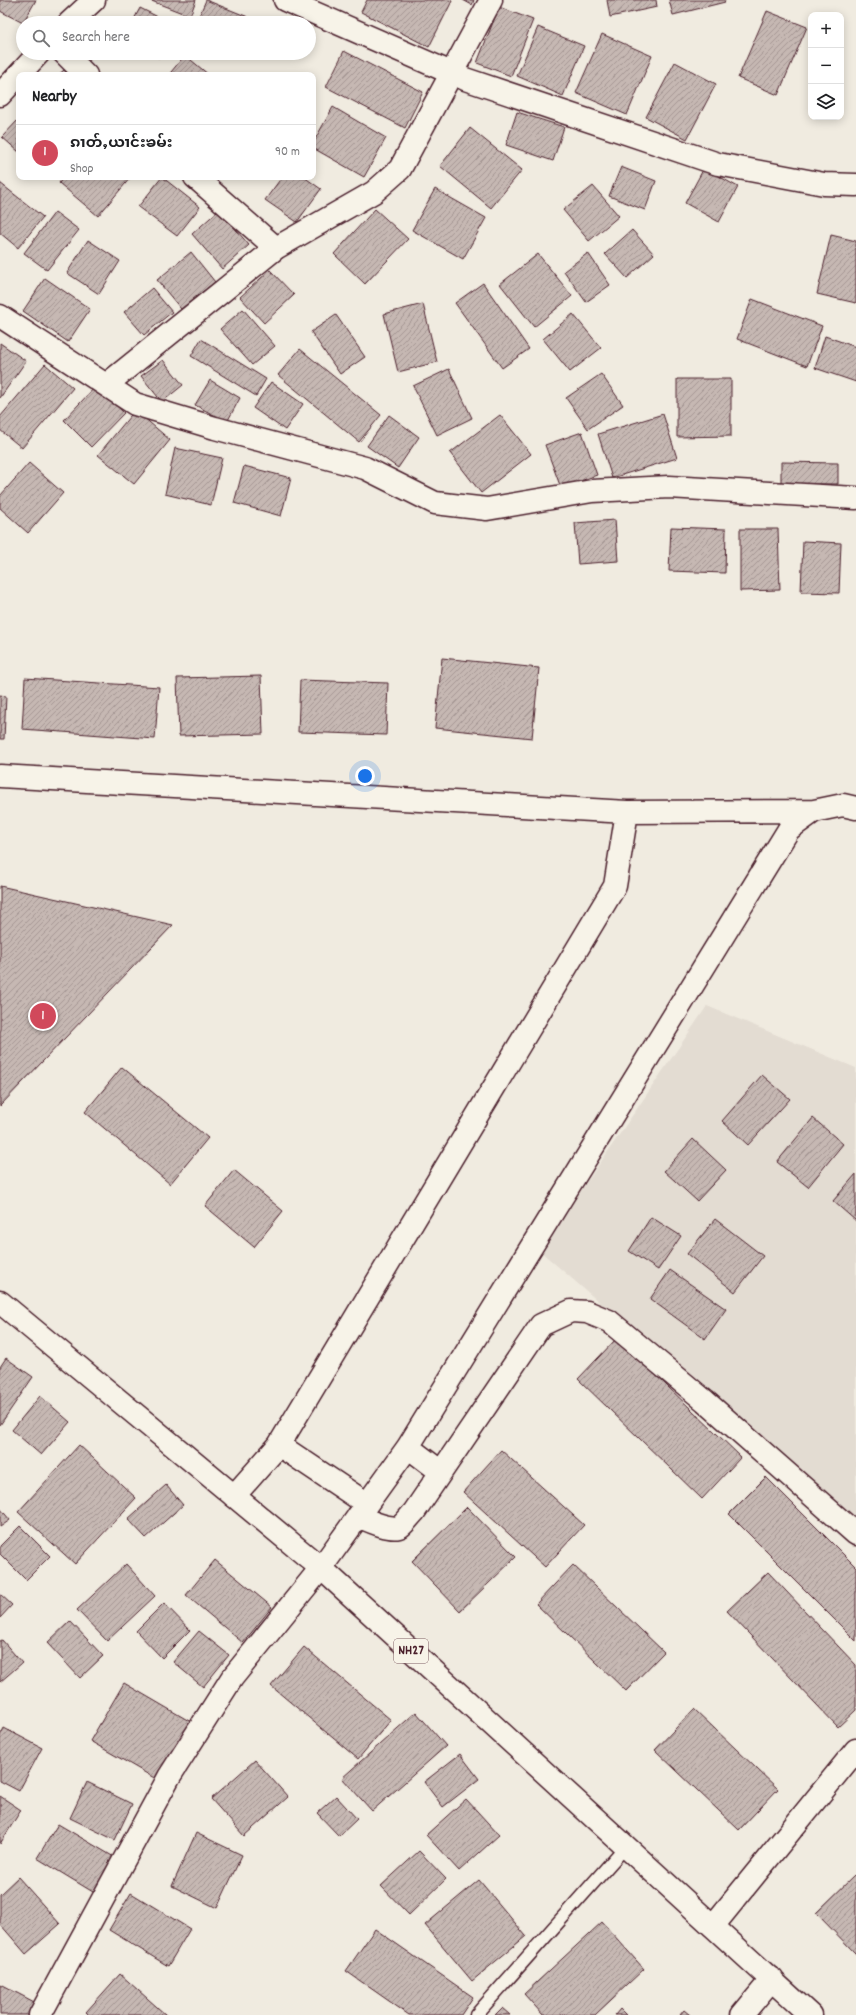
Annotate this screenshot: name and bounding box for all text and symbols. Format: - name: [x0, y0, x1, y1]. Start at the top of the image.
- map controls: [808, 12, 844, 120]
- button: +: [808, 12, 844, 48]
- search box: [16, 16, 316, 60]
- icon: search: [30, 27, 52, 49]
- text: Search here: [62, 27, 130, 49]
- button: −: [808, 48, 844, 84]
- button: layers: [808, 84, 844, 120]
- text: Nearby: [32, 86, 76, 110]
- text: ၵၢတ်ႇယၢင်းၶမ်း: [70, 133, 172, 155]
- text: 1: [44, 143, 46, 162]
- text: 90 m: [275, 143, 300, 162]
- text: Shop: [70, 160, 93, 179]
- your location: [355, 766, 375, 786]
- pin: 1: [30, 1001, 56, 1031]
- road number: NH27: [394, 1639, 428, 1663]

